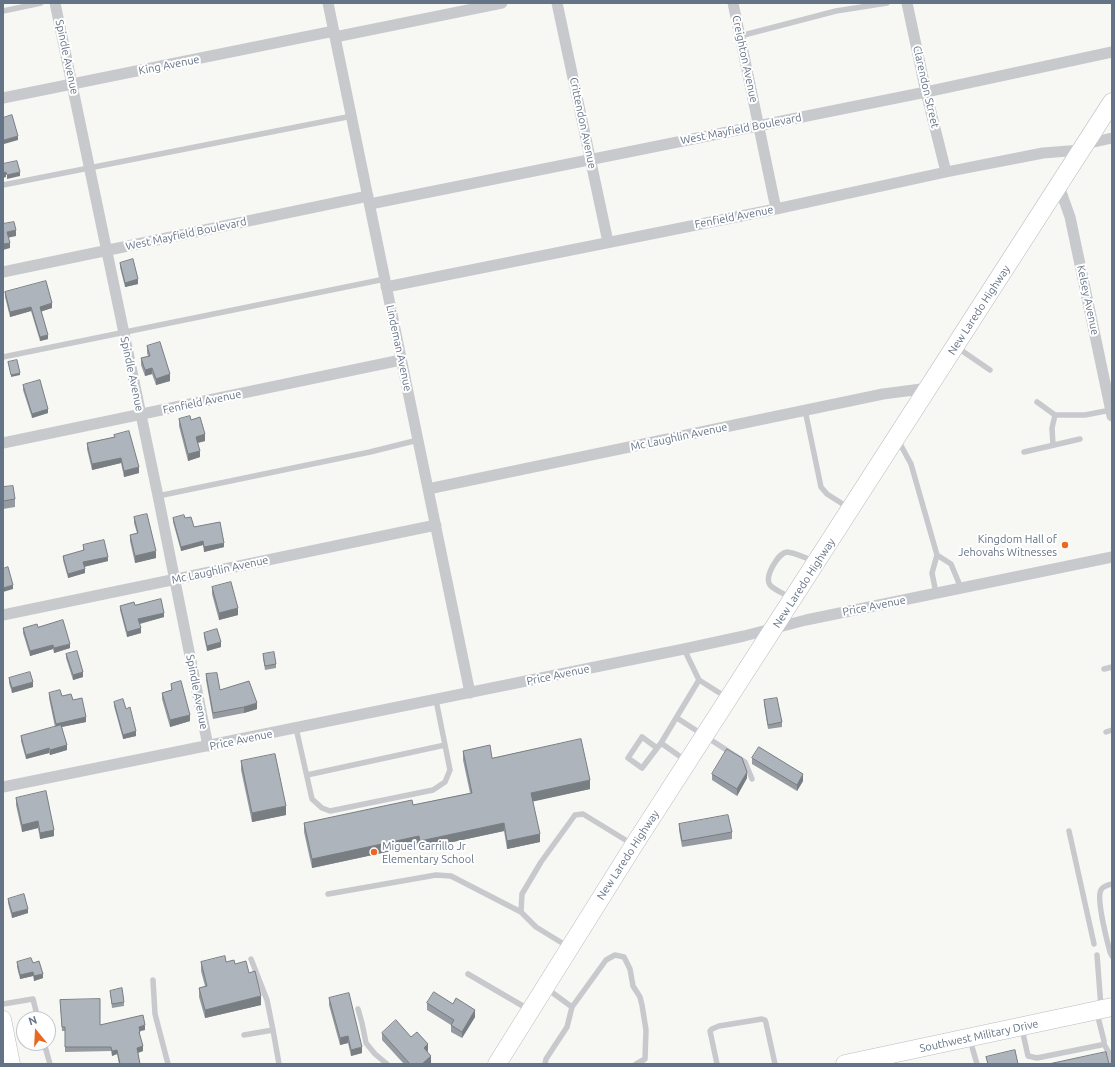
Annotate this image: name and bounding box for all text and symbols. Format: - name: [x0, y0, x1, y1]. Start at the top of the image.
- street label: Creighton Avenue: [729, 14, 761, 104]
- street label: Spindle Avenue: [53, 18, 81, 96]
- street label: Clarendon Street: [910, 44, 942, 130]
- street label: King Avenue: [137, 53, 201, 77]
- street label: Crittendon Avenue: [567, 76, 599, 170]
- street label: West Mayfield Boulevard: [679, 111, 803, 147]
- street label: Fenfield Avenue: [693, 203, 775, 231]
- street label: West Mayfield Boulevard: [124, 215, 248, 253]
- street label: New Laredo Highway: [945, 263, 1013, 357]
- street label: Kelsey Avenue: [1074, 264, 1102, 336]
- street label: Lindeman Avenue: [383, 304, 415, 392]
- street label: Spindle Avenue: [118, 335, 146, 413]
- street label: Fenfield Avenue: [162, 387, 242, 417]
- street label: Mc Laughlin Avenue: [629, 420, 729, 454]
- place label: Kingdom Hall of Jehovahs Witnesses: [958, 532, 1057, 558]
- street label: New Laredo Highway: [770, 536, 838, 630]
- marker: Kingdom Hall of Jehovahs Witnesses: [1060, 540, 1070, 550]
- street label: Mc Laughlin Avenue: [170, 553, 270, 587]
- street label: Price Avenue: [841, 593, 907, 619]
- street label: Spindle Avenue: [183, 653, 211, 731]
- street label: Price Avenue: [525, 662, 591, 688]
- street label: Price Avenue: [208, 727, 274, 753]
- street label: New Laredo Highway: [594, 808, 662, 902]
- place label: Miguel Carrillo Jr Elementary School: [382, 839, 474, 865]
- marker: Miguel Carrillo Jr Elementary School: [369, 847, 379, 857]
- north arrow: [16, 1011, 56, 1051]
- text: N: [27, 1014, 38, 1028]
- street label: Southwest Military Drive: [918, 1017, 1040, 1055]

